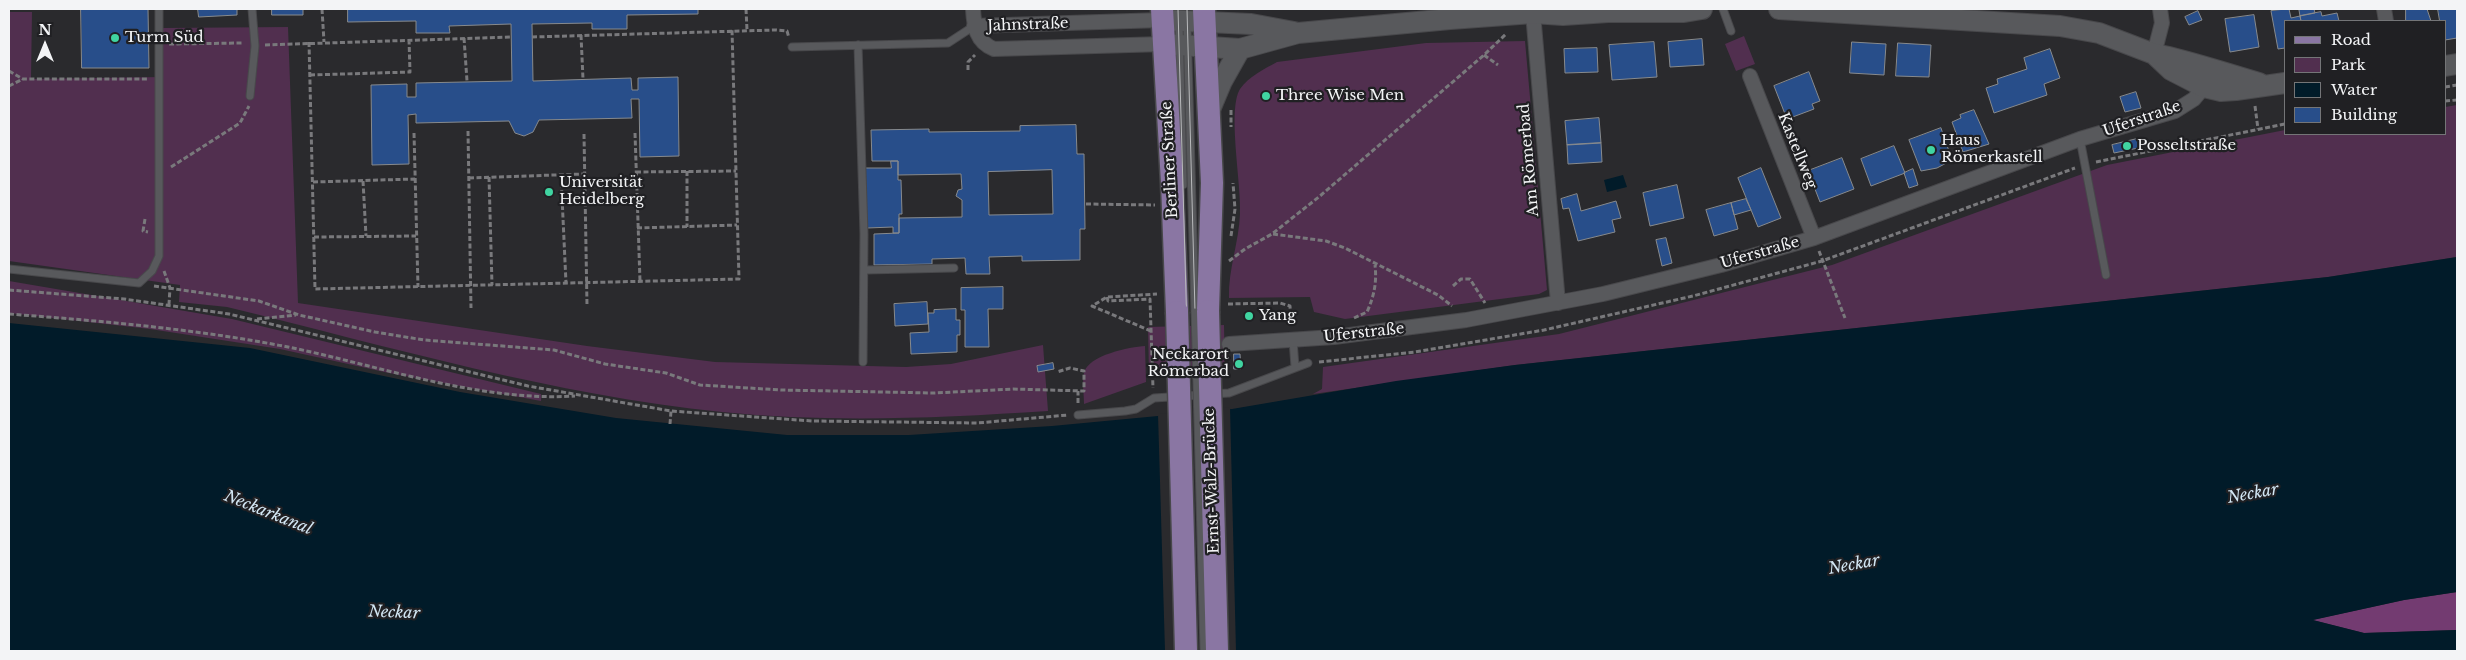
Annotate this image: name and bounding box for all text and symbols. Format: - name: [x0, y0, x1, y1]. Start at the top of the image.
- street label: Jahnstraße: [987, 15, 1069, 35]
- north arrow: [20, 20, 70, 70]
- legend: [2284, 20, 2446, 135]
- text: N: [38, 21, 52, 39]
- place label: Turm Süd: [125, 29, 204, 47]
- text: Road: [2331, 30, 2371, 49]
- marker: Turm Süd: [109, 32, 121, 44]
- text: Park: [2331, 55, 2366, 74]
- text: Water: [2331, 80, 2377, 99]
- place label: Three Wise Men: [1276, 87, 1404, 105]
- marker: Three Wise Men: [1260, 90, 1272, 102]
- street label: Uferstraße: [2101, 97, 2183, 141]
- street label: Berliner Straße: [1158, 101, 1182, 219]
- street label: Am Römerbad: [1515, 103, 1543, 217]
- text: Building: [2331, 105, 2397, 124]
- street label: Kastellweg: [1774, 110, 1820, 192]
- place label: Haus Römerkastell: [1941, 132, 2043, 167]
- place label: Posseltstraße: [2137, 137, 2236, 155]
- marker: Posseltstraße: [2121, 140, 2133, 152]
- marker: Haus Römerkastell: [1925, 144, 1937, 156]
- place label: Universität Heidelberg: [559, 174, 644, 209]
- marker: Universität Heidelberg: [543, 186, 555, 198]
- street label: Uferstraße: [1719, 233, 1801, 273]
- place label: Yang: [1259, 307, 1296, 325]
- marker: Yang: [1243, 310, 1255, 322]
- street label: Uferstraße: [1323, 320, 1405, 346]
- place label: Neckarort Römerbad: [1147, 346, 1229, 381]
- marker: Neckarort Römerbad: [1233, 358, 1245, 370]
- street label: Ernst-Walz-Brücke: [1200, 408, 1224, 554]
- water label: Neckar: [2226, 480, 2280, 508]
- water label: Neckarkanal: [221, 487, 315, 539]
- water label: Neckar: [1827, 551, 1881, 579]
- water label: Neckar: [368, 603, 420, 623]

